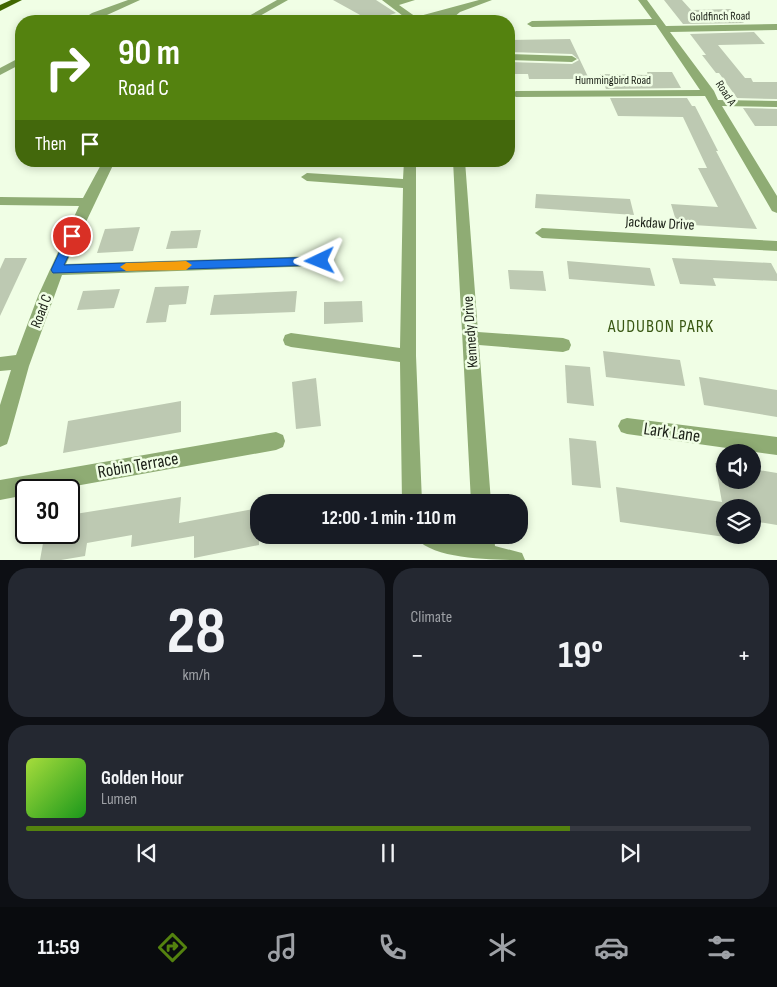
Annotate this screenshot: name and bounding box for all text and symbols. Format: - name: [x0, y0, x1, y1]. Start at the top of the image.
- street label: Goldfinch Road: [690, 8, 750, 25]
- text: 90 m: [118, 32, 180, 75]
- icon: right: [35, 35, 100, 100]
- street label: Hummingbird Road: [575, 73, 651, 88]
- text: Road C: [118, 75, 169, 102]
- street label: Road A: [712, 78, 740, 109]
- icon: arrive: [76, 130, 104, 158]
- text: Then: [35, 133, 66, 156]
- street label: Jackdaw Drive: [624, 212, 695, 235]
- pin: [51, 215, 93, 257]
- icon: arrive: [58, 222, 86, 250]
- position arrow: [293, 234, 345, 286]
- street label: Road C: [26, 292, 57, 331]
- street label: Kennedy Drive: [459, 295, 482, 369]
- district label: AUDUBON PARK: [607, 316, 714, 337]
- street label: Lark Lane: [642, 418, 702, 447]
- map controls: [716, 444, 761, 544]
- button: sound: [716, 444, 761, 489]
- street label: Robin Terrace: [96, 448, 180, 483]
- speed limit sign: 30: [15, 479, 80, 544]
- button: layers: [716, 499, 761, 544]
- text: 12:00 · 1 min · 110 m: [322, 507, 456, 530]
- text: 28: [167, 594, 226, 672]
- text: Climate: [411, 608, 452, 627]
- text: 19°: [558, 633, 603, 678]
- text: −: [411, 639, 424, 672]
- text: +: [737, 639, 751, 672]
- text: km/h: [182, 666, 210, 685]
- text: Golden Hour: [101, 767, 184, 790]
- text: Lumen: [101, 790, 137, 809]
- icon: previous: [133, 839, 161, 867]
- icon: pause: [374, 839, 402, 867]
- icon: next: [616, 839, 644, 867]
- icon: directions: [155, 930, 190, 965]
- icon: music: [265, 930, 300, 965]
- icon: phone: [375, 930, 410, 965]
- icon: climate: [485, 930, 520, 965]
- icon: car: [594, 930, 629, 965]
- icon: filters: [704, 930, 739, 965]
- text: 11:59: [37, 934, 80, 961]

